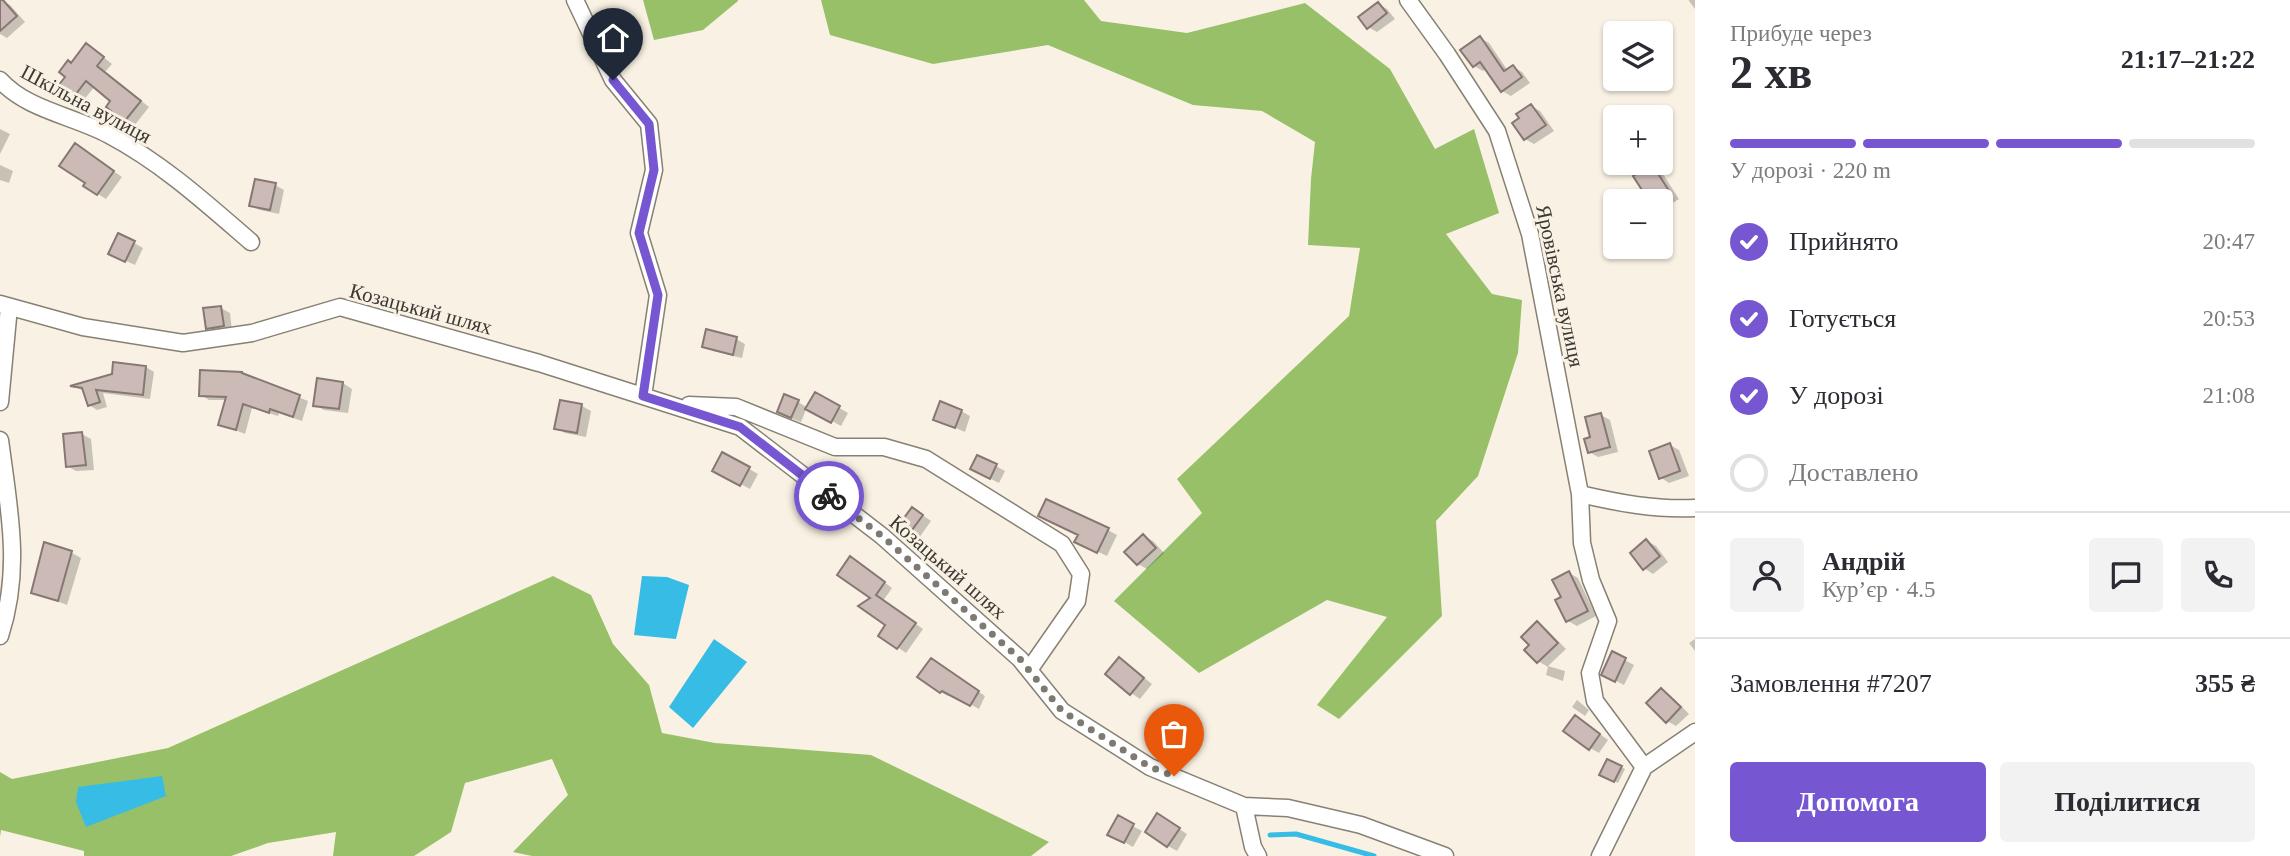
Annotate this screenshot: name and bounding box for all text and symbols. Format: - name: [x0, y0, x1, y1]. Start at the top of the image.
- pin: [583, 8, 643, 80]
- icon: home: [594, 19, 632, 57]
- map controls: [1603, 21, 1673, 259]
- button: layers: [1603, 21, 1673, 91]
- text: Прибуде через: [1730, 21, 1872, 46]
- text: 21:17–21:22: [2121, 45, 2255, 74]
- text: 2 хв: [1730, 47, 1812, 98]
- street label: Шкільна вулиця: [17, 59, 156, 149]
- button: +: [1603, 105, 1673, 175]
- text: У дорозі · 220 m: [1730, 158, 1891, 183]
- button: −: [1603, 189, 1673, 259]
- street label: Яровівська вулиця: [1531, 203, 1589, 370]
- icon: check: [1730, 223, 1768, 261]
- text: Прийнято: [1789, 227, 1899, 256]
- text: 20:47: [2203, 229, 2255, 254]
- street label: Козацький шлях: [347, 278, 495, 340]
- icon: check: [1730, 300, 1768, 338]
- text: Готується: [1789, 304, 1896, 333]
- text: 20:53: [2203, 306, 2255, 331]
- icon: check: [1730, 377, 1768, 415]
- text: У дорозі: [1789, 381, 1884, 410]
- text: 21:08: [2203, 383, 2255, 408]
- text: Доставлено: [1789, 458, 1919, 487]
- courier: [794, 461, 864, 531]
- icon: bike: [810, 477, 848, 515]
- street label: Козацький шлях: [885, 510, 1012, 624]
- button: person: [1730, 538, 1804, 612]
- button: chat: [2089, 538, 2163, 612]
- button: phone: [2181, 538, 2255, 612]
- text: Андрій: [1822, 547, 1906, 576]
- text: Кур’єр · 4.5: [1822, 577, 1936, 602]
- text: Замовлення #7207: [1730, 669, 1932, 698]
- text: 355 ₴: [2195, 669, 2255, 698]
- pin: [1144, 704, 1204, 776]
- icon: bag: [1155, 715, 1193, 753]
- button: Допомога: [1730, 762, 1986, 842]
- button: Поділитися: [2000, 762, 2255, 842]

